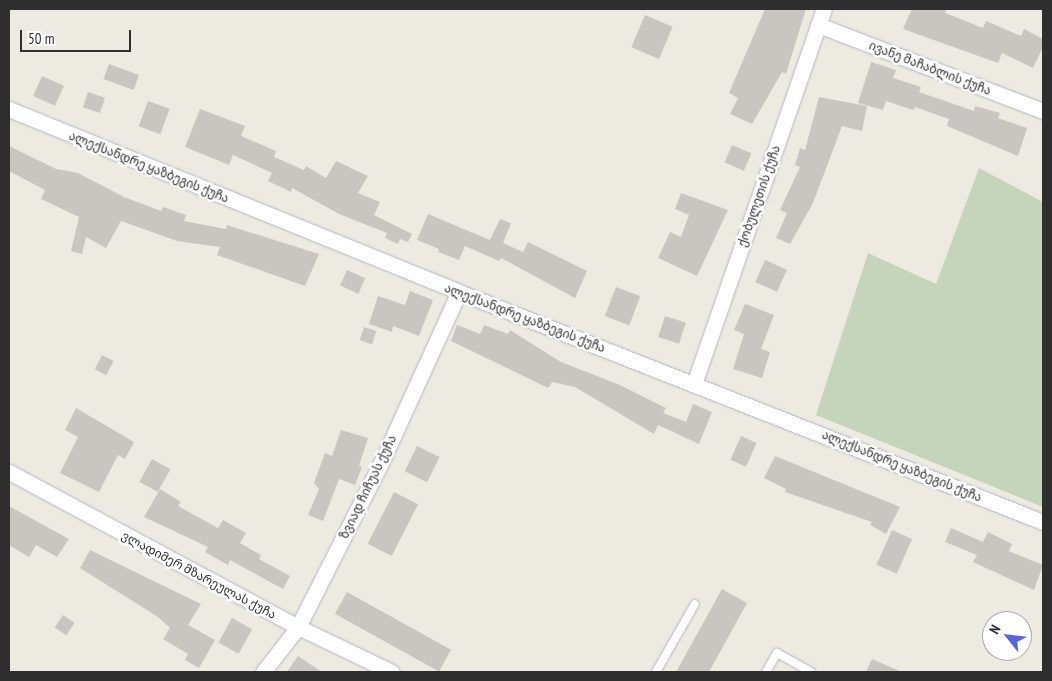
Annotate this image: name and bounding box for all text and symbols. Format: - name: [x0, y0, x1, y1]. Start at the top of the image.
- scale bar: [22, 20, 134, 52]
- text: 50 m: [28, 29, 54, 48]
- street label: ივანე მაჩაბლის ქუჩა: [867, 38, 993, 98]
- street label: ალექსანდრე ყაზბეგის ქუჩა: [67, 128, 231, 206]
- street label: ქობულეთის ქუჩა: [735, 143, 783, 249]
- street label: ალექსანდრე ყაზბეგის ქუჩა: [443, 281, 607, 355]
- street label: ალექსანდრე ყაზბეგის ქუჩა: [820, 427, 984, 505]
- street label: ზვიად ჩიჩუას ქუჩა: [337, 433, 399, 541]
- street label: ვლადიმერ მზარეულას ქუჩა: [119, 528, 279, 622]
- north arrow: [982, 611, 1032, 661]
- text: N: [985, 622, 1004, 637]

